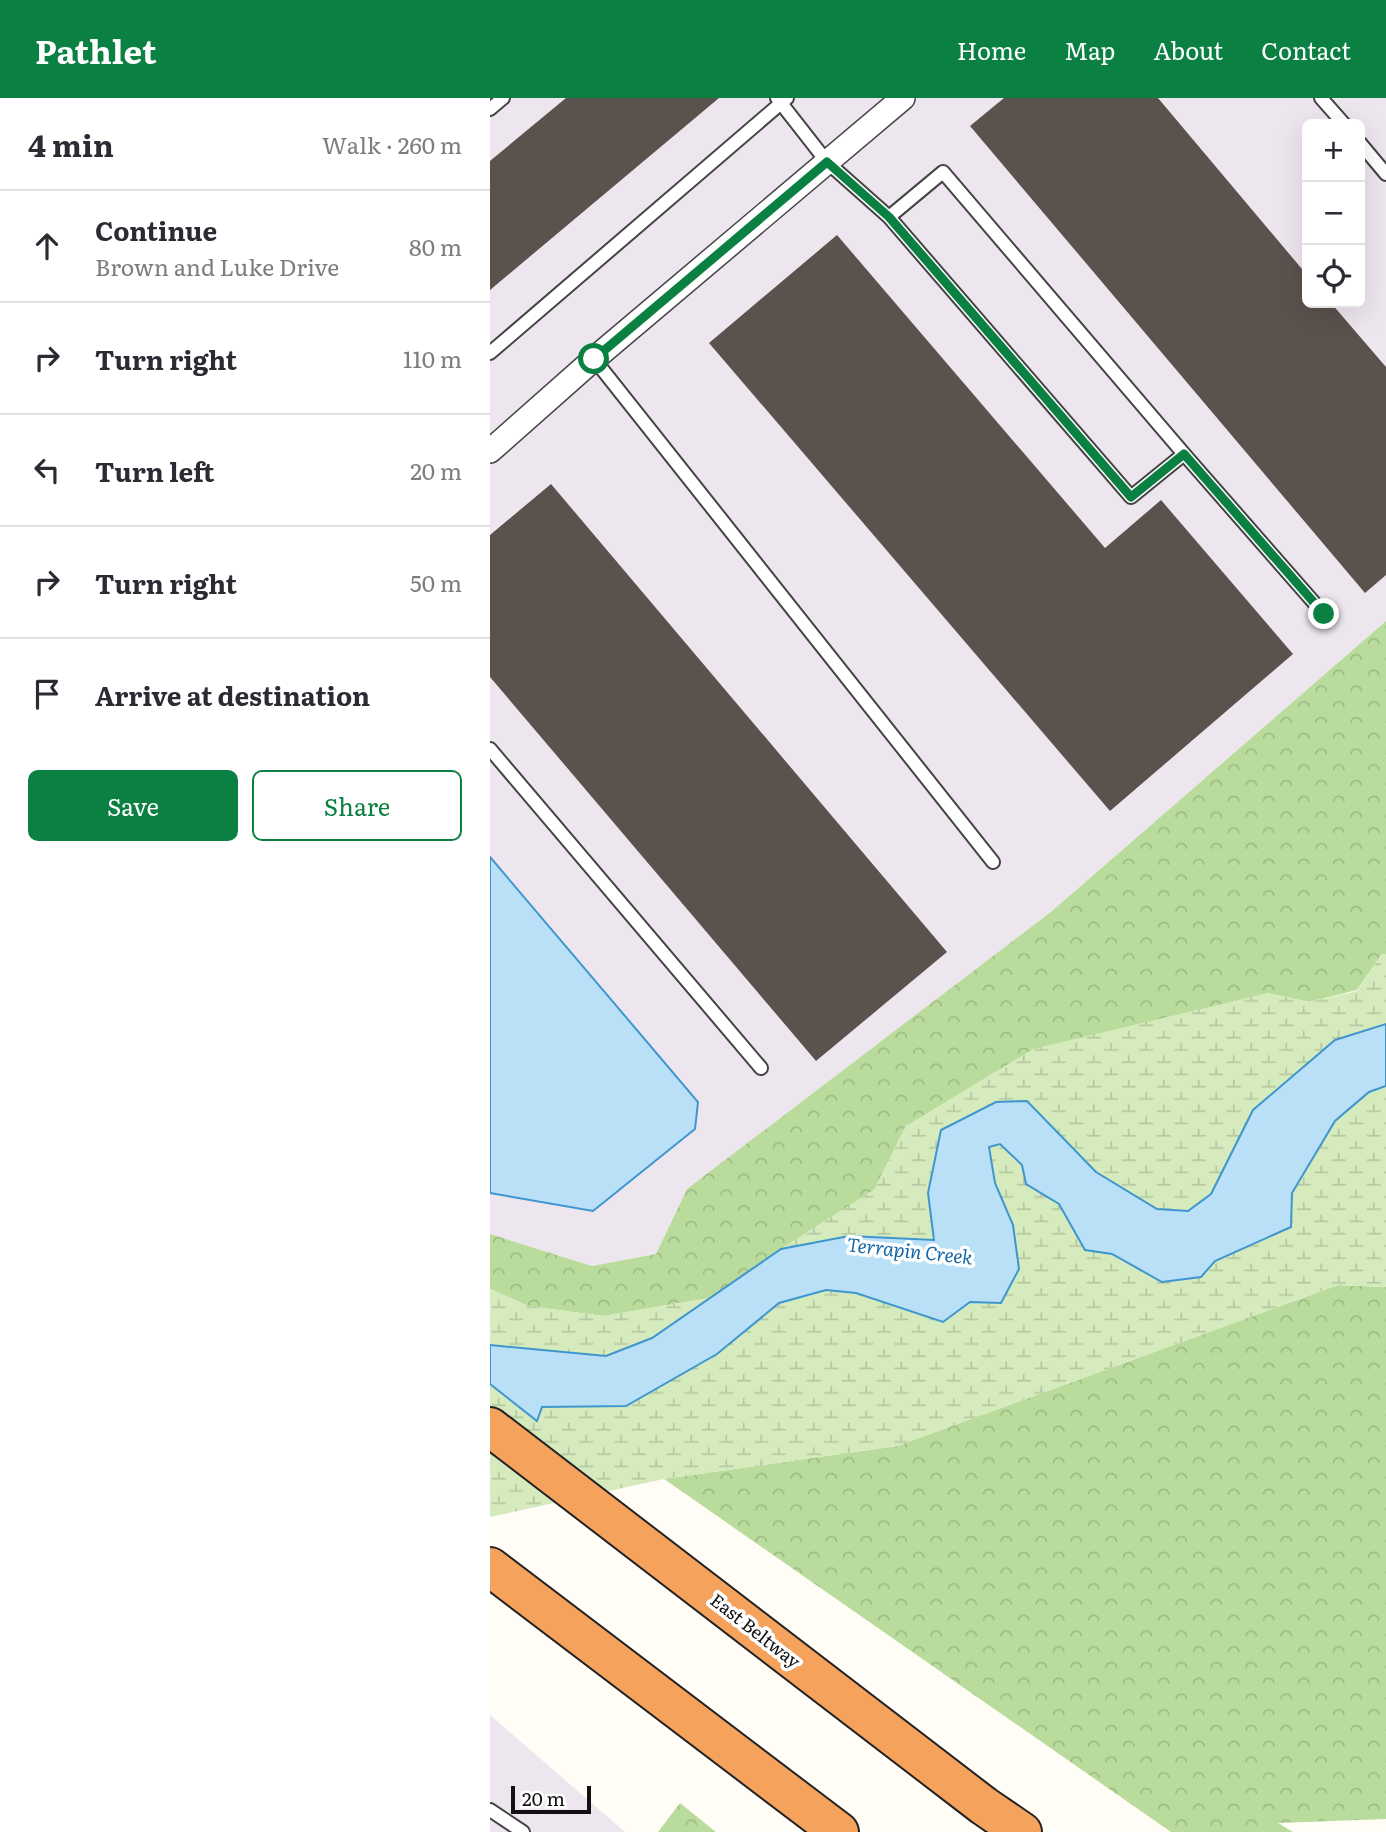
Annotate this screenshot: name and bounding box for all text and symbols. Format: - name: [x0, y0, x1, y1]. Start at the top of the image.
- text: Pathlet: [35, 25, 156, 74]
- text: Home: [957, 32, 1026, 67]
- text: Map: [1064, 32, 1115, 67]
- text: About: [1153, 32, 1223, 67]
- text: Contact: [1261, 32, 1351, 67]
- map controls: [1302, 119, 1365, 308]
- button: +: [1302, 119, 1365, 182]
- text: 4 min: [28, 122, 114, 166]
- text: Walk · 260 m: [322, 127, 462, 161]
- button: −: [1302, 182, 1365, 245]
- text: Continue: [95, 210, 217, 249]
- icon: ahead: [28, 227, 66, 265]
- text: 80 m: [409, 229, 462, 263]
- button: locate: [1302, 245, 1365, 308]
- text: Brown and Luke Drive: [95, 249, 339, 283]
- icon: right: [28, 339, 66, 377]
- text: Turn right: [95, 339, 237, 378]
- text: 110 m: [403, 341, 462, 375]
- route start: [578, 343, 609, 374]
- icon: left: [28, 451, 66, 489]
- text: Turn left: [95, 451, 214, 490]
- text: 20 m: [410, 453, 462, 487]
- icon: right: [28, 563, 66, 601]
- text: Turn right: [95, 563, 237, 602]
- text: 50 m: [410, 565, 462, 599]
- route end: [1308, 598, 1339, 629]
- icon: arrive: [28, 675, 66, 713]
- text: Arrive at destination: [95, 675, 370, 714]
- button: Save: [28, 770, 238, 841]
- button: Share: [252, 770, 462, 841]
- water label: Terrapin Creek: [846, 1229, 975, 1271]
- street label: East Beltway: [705, 1586, 807, 1674]
- scale bar: [511, 1783, 592, 1815]
- text: 20 m: [522, 1784, 565, 1812]

